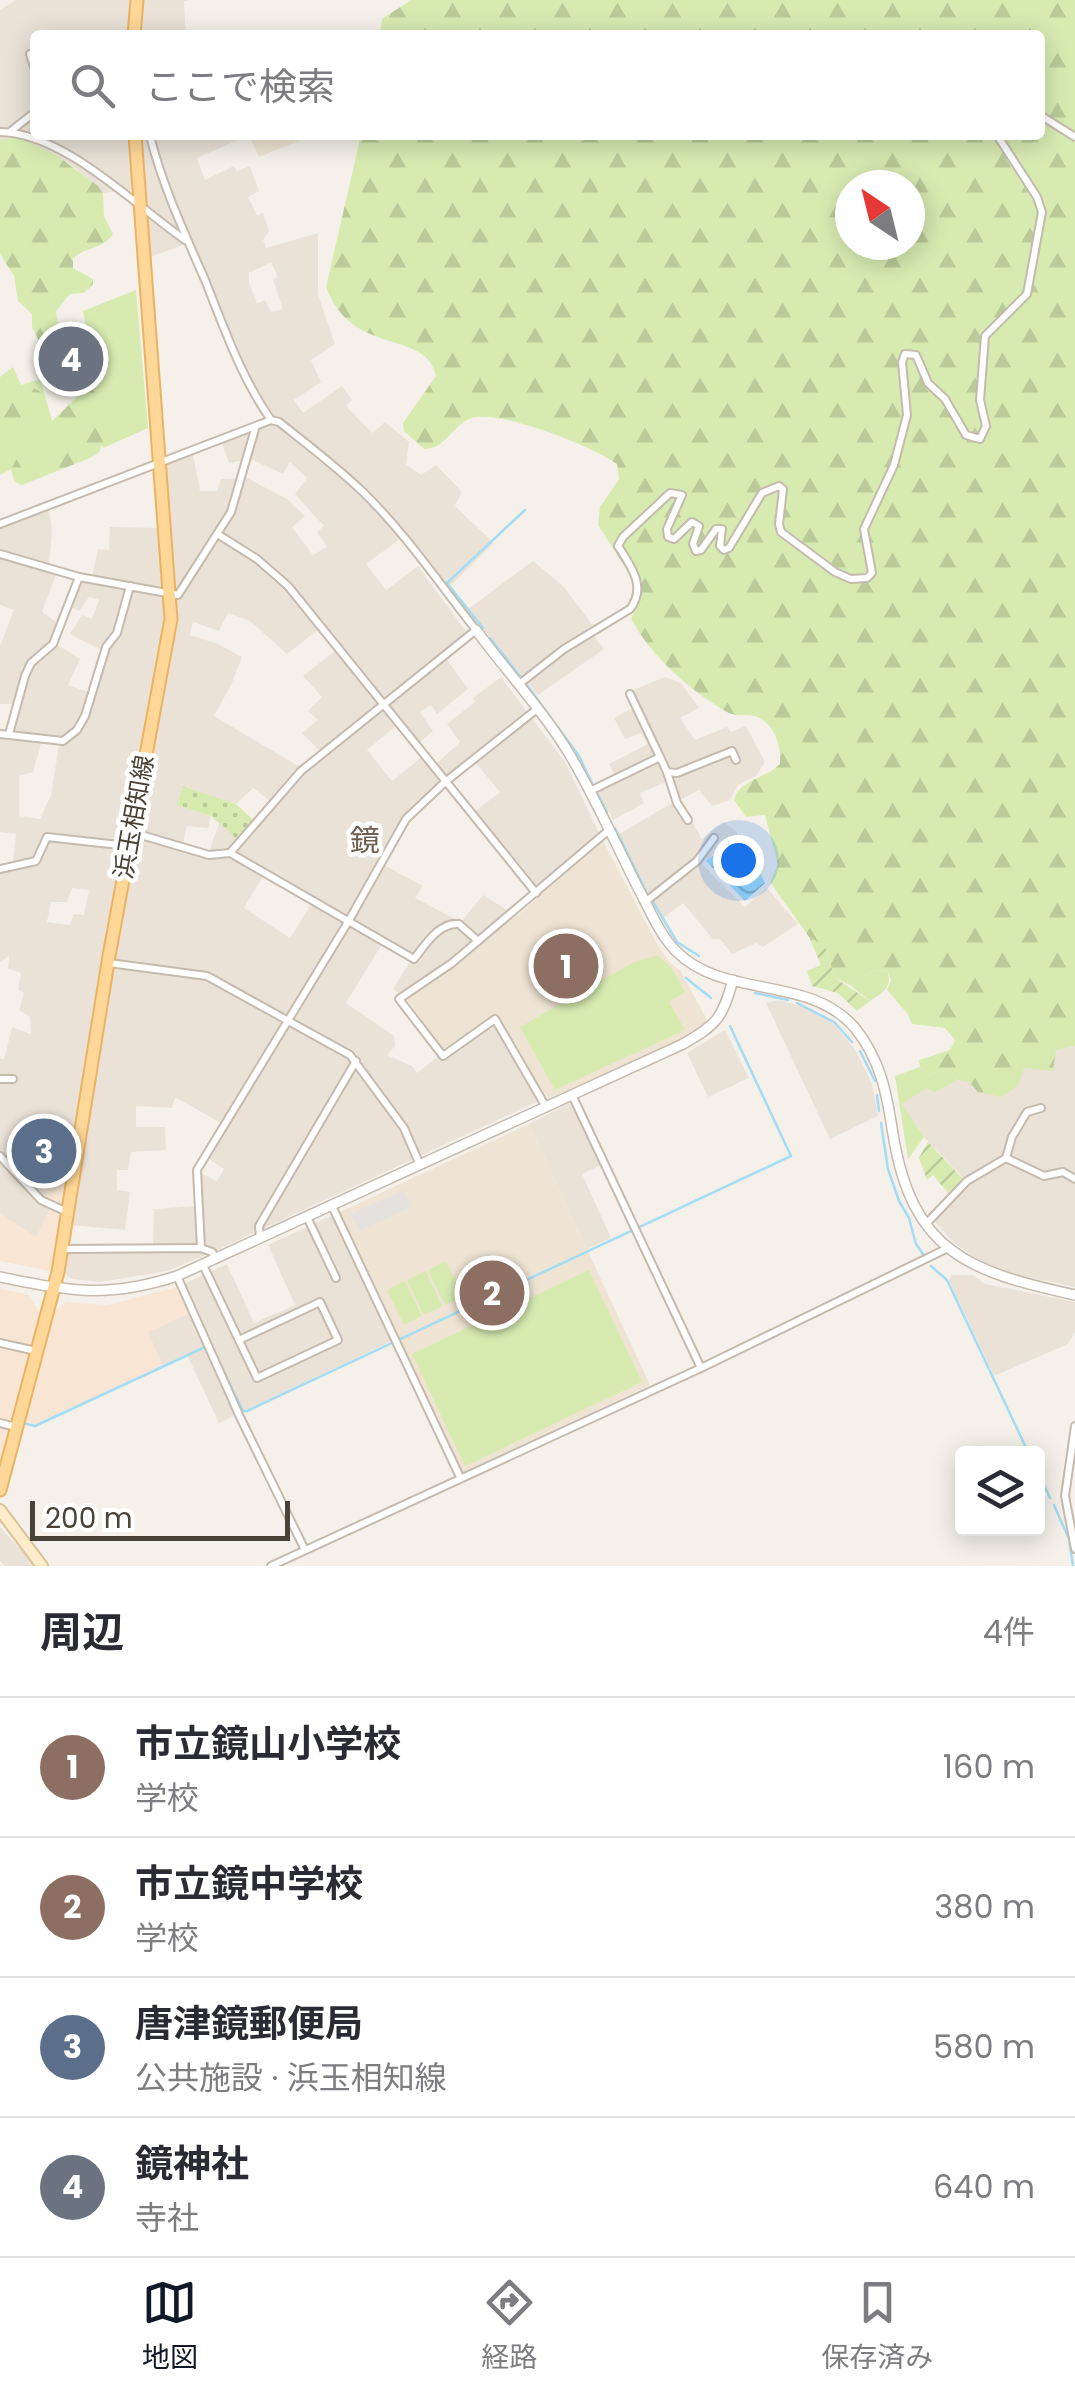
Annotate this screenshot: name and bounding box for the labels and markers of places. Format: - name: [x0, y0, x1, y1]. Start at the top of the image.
- pin: 4: [38, 322, 104, 396]
- pin: 1: [534, 928, 598, 1004]
- pin: 3: [12, 1114, 76, 1188]
- pin: 2: [460, 1256, 524, 1330]

